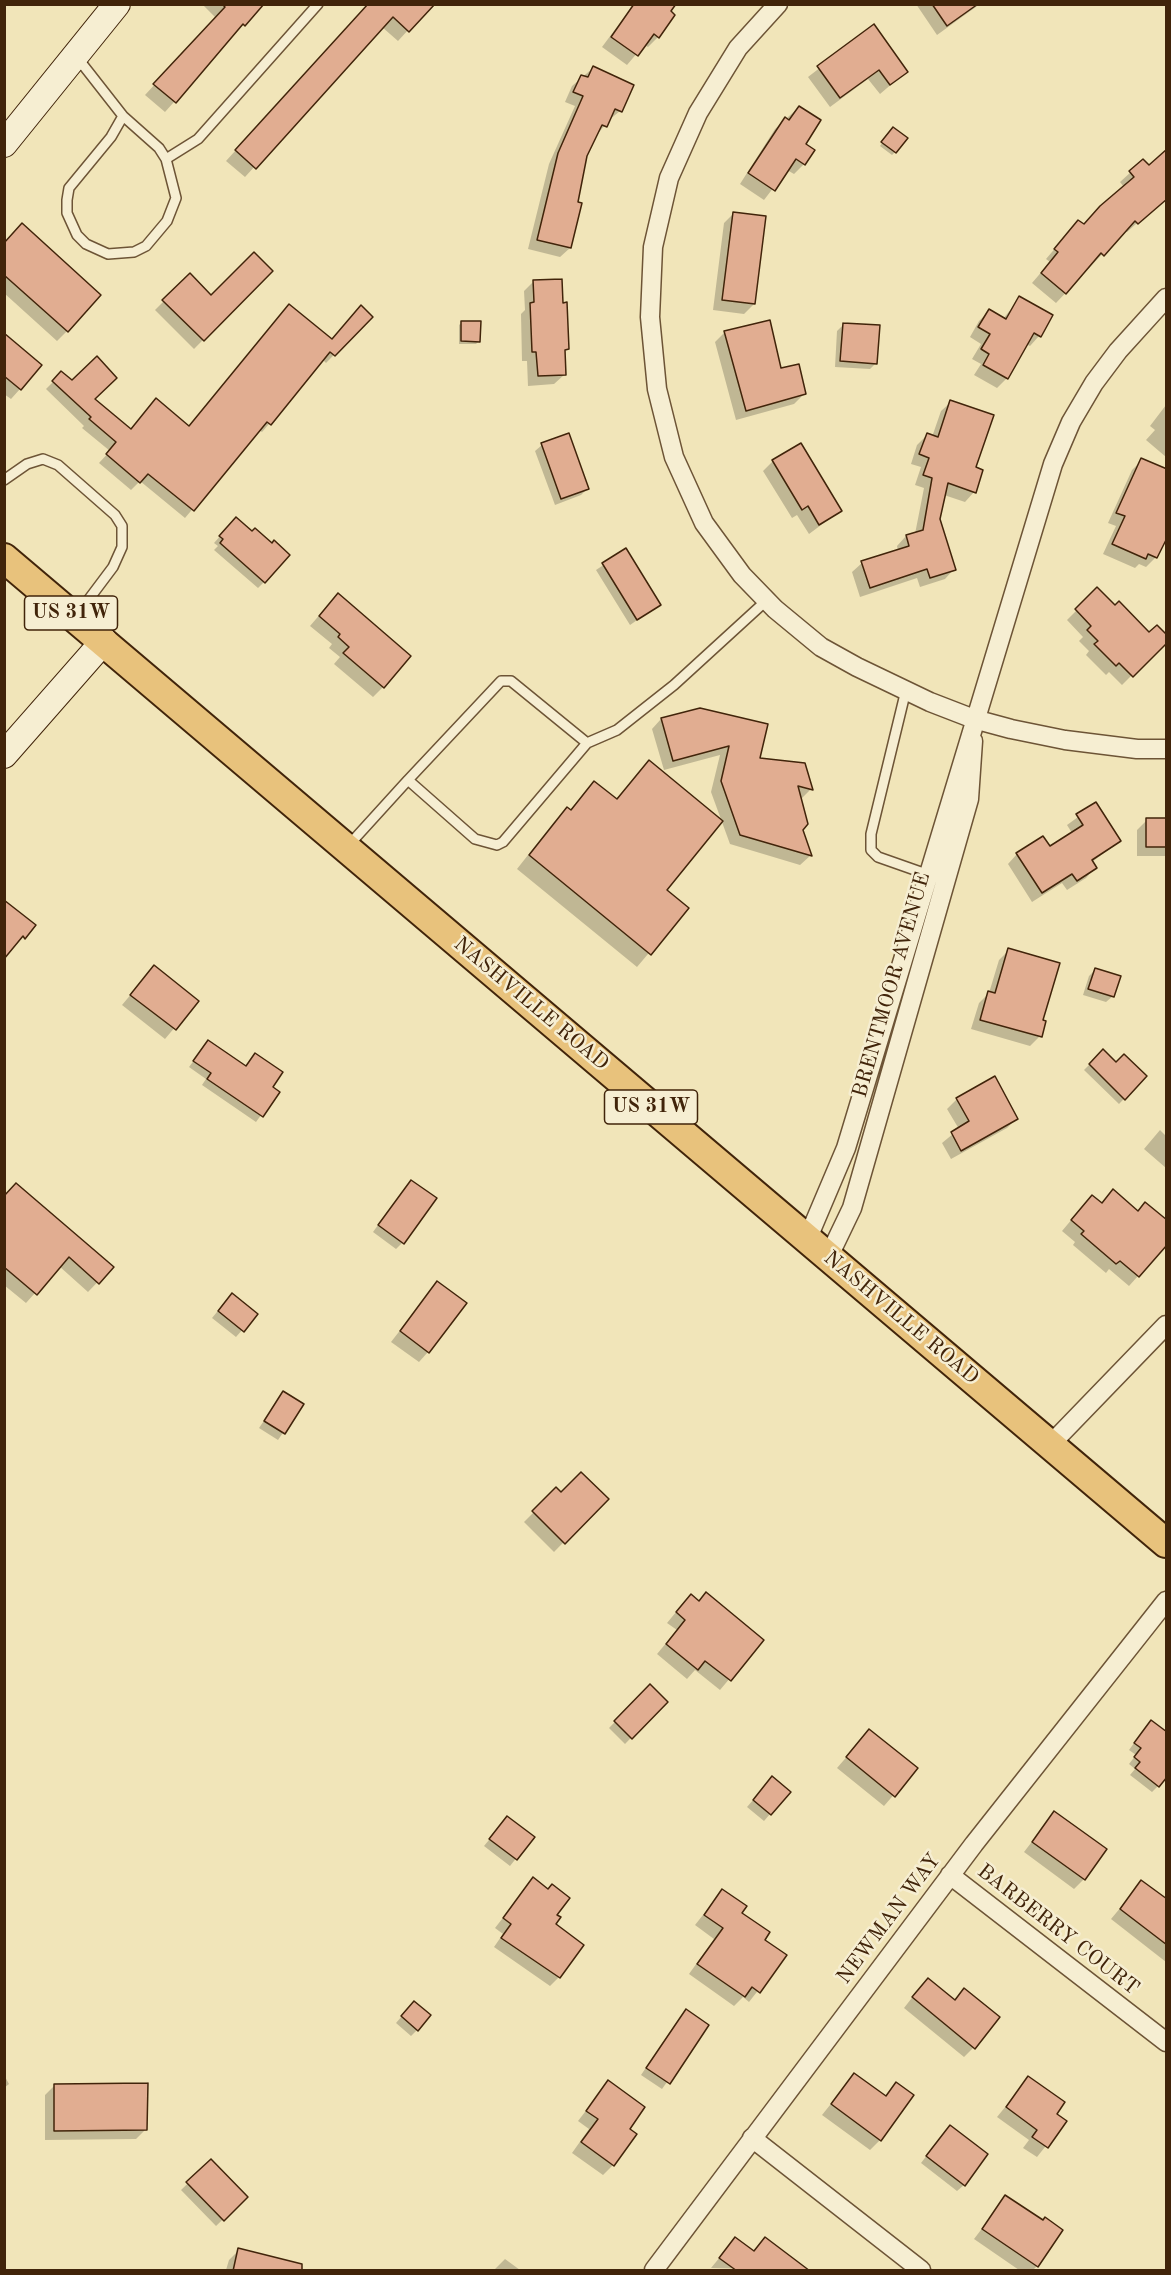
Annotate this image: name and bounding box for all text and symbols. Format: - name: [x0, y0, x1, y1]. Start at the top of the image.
- road number: US 31W: [25, 596, 118, 630]
- street label: BRENTMOOR AVENUE: [848, 869, 936, 1101]
- street label: NASHVILLE ROAD: [448, 932, 614, 1076]
- road number: US 31W: [604, 1090, 698, 1124]
- street label: NASHVILLE ROAD: [818, 1246, 984, 1390]
- street label: NEWMAN WAY: [832, 1849, 946, 1989]
- street label: BARBERRY COURT: [972, 1859, 1144, 2001]

